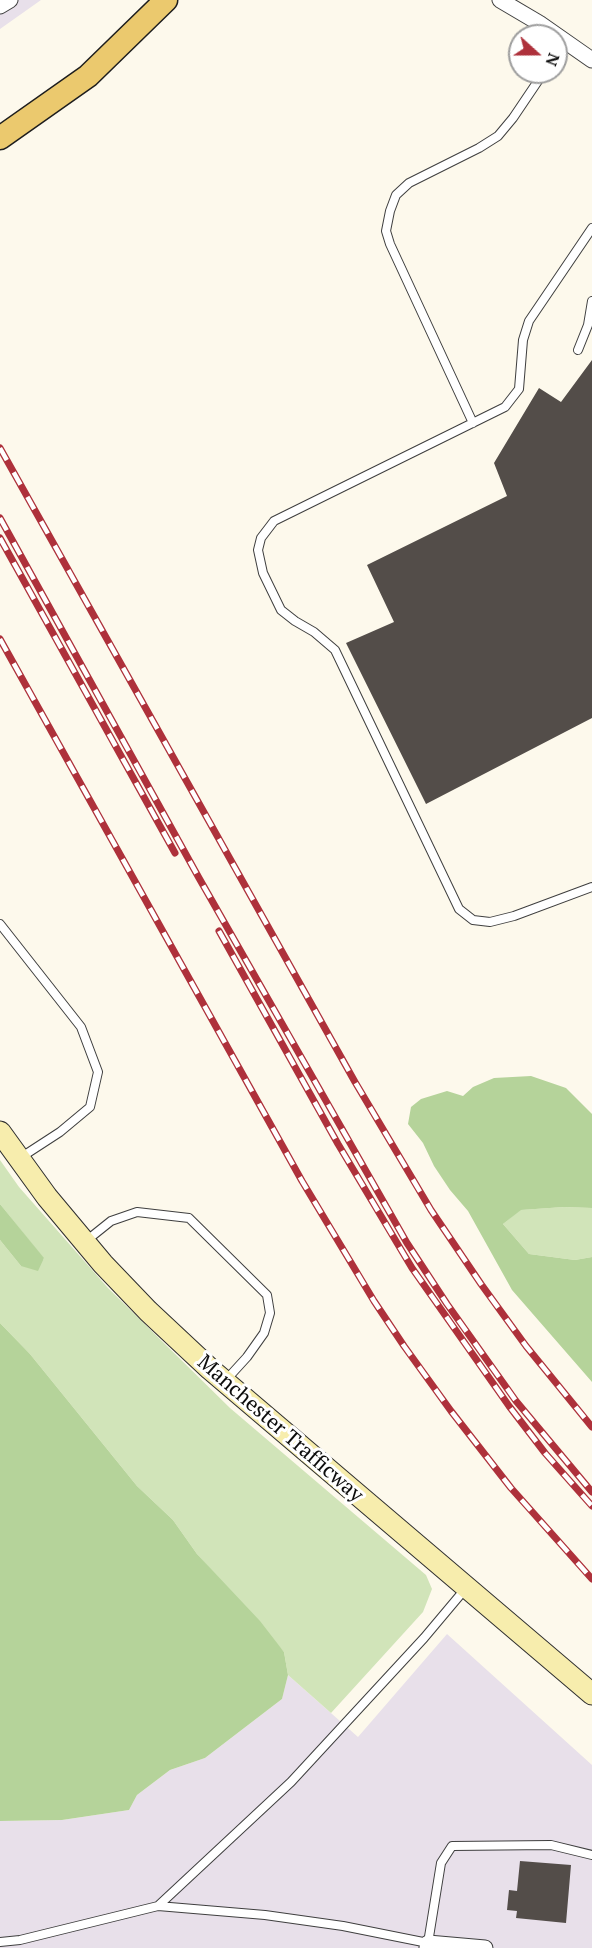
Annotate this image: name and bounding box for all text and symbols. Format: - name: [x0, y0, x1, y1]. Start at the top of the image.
- north arrow: [508, 24, 568, 84]
- text: N: [540, 50, 565, 69]
- street label: Manchester Trafficway: [192, 1350, 368, 1508]

